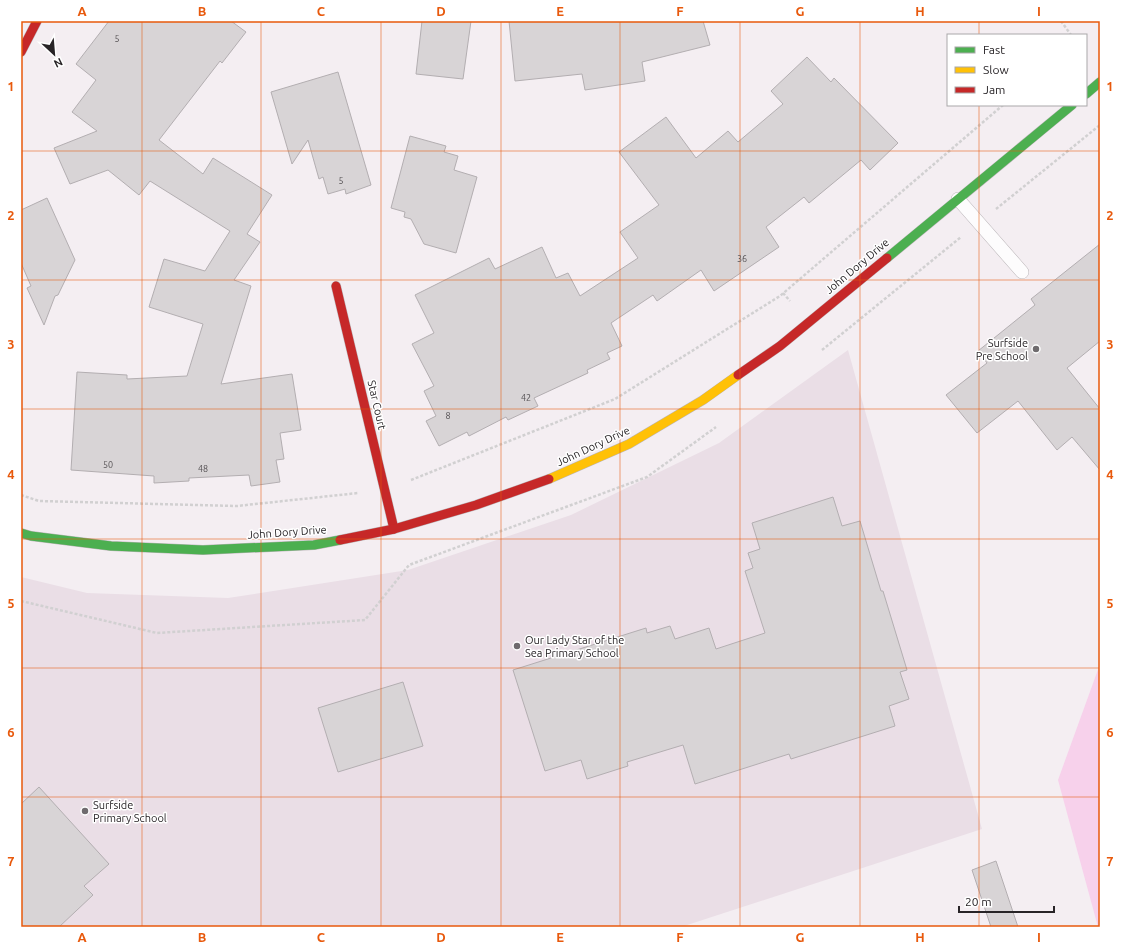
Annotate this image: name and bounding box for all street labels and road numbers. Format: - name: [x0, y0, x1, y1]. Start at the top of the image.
- street label: John Dory Drive: [823, 236, 891, 296]
- street label: Star Court: [365, 379, 389, 432]
- street label: John Dory Drive: [554, 424, 632, 468]
- street label: John Dory Drive: [247, 523, 327, 541]

